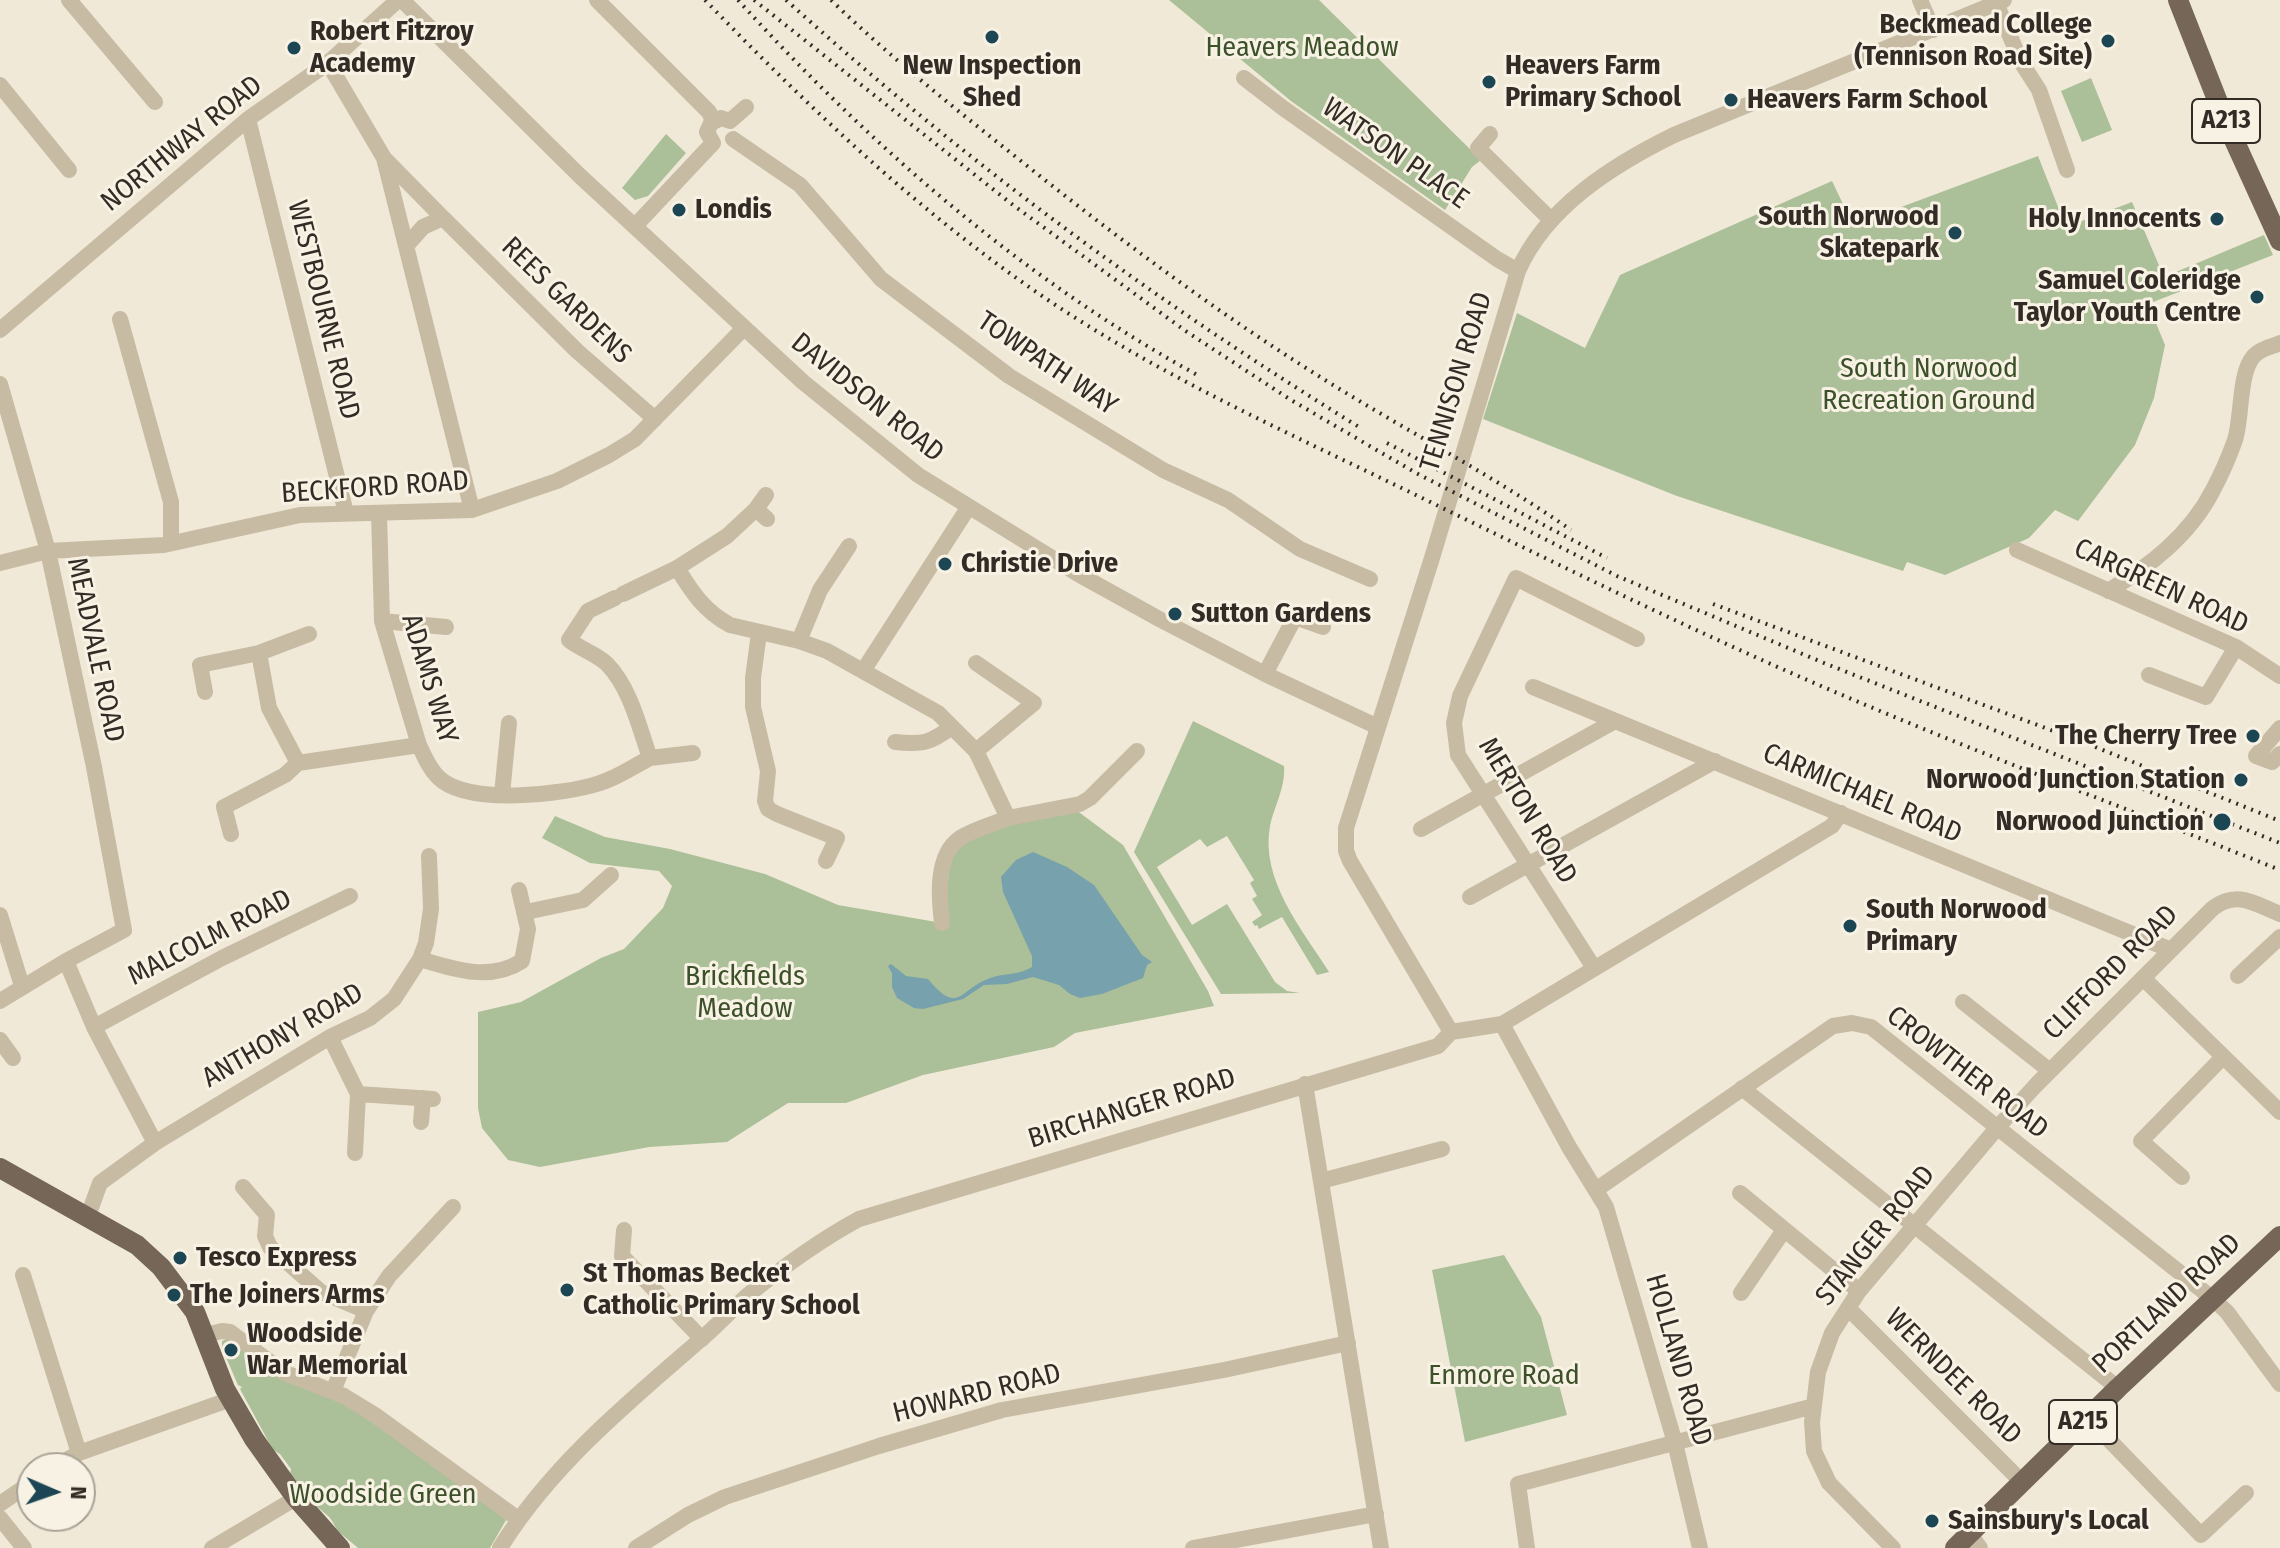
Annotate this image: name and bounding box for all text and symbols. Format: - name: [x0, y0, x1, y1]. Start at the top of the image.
- place label: Beckmead College (Tennison Road Site): [1854, 8, 2092, 74]
- place label: Robert Fitzroy Academy: [310, 15, 474, 81]
- marker: New Inspection Shed: [983, 28, 1001, 46]
- park label: Heavers Meadow: [1205, 31, 1399, 65]
- marker: Beckmead College (Tennison Road Site): [2099, 32, 2117, 50]
- marker: Robert Fitzroy Academy: [285, 39, 303, 57]
- place label: New Inspection Shed: [903, 49, 1081, 115]
- place label: Heavers Farm Primary School: [1505, 49, 1681, 115]
- street label: NORTHWAY ROAD: [95, 69, 269, 219]
- marker: Heavers Farm Primary School: [1480, 73, 1498, 91]
- place label: Heavers Farm School: [1747, 83, 1987, 117]
- street label: WATSON PLACE: [1315, 91, 1475, 217]
- marker: Heavers Farm School: [1722, 91, 1740, 109]
- road number: A213: [2192, 99, 2260, 143]
- place label: Londis: [695, 193, 772, 227]
- street label: WESTBOURNE ROAD: [280, 197, 366, 423]
- place label: South Norwood Skatepark: [1758, 200, 1939, 266]
- marker: Londis: [670, 201, 688, 219]
- place label: Holy Innocents: [2028, 202, 2201, 236]
- marker: Holy Innocents: [2208, 210, 2226, 228]
- marker: South Norwood Skatepark: [1946, 224, 1964, 242]
- street label: REES GARDENS: [494, 231, 638, 371]
- place label: Samuel Coleridge Taylor Youth Centre: [2014, 264, 2241, 330]
- street label: TENNISON ROAD: [1414, 288, 1500, 476]
- marker: Samuel Coleridge Taylor Youth Centre: [2248, 288, 2266, 306]
- street label: TOWPATH WAY: [971, 305, 1123, 423]
- street label: DAVIDSON ROAD: [784, 326, 950, 470]
- park label: South Norwood Recreation Ground: [1822, 352, 2036, 418]
- street label: BECKFORD ROAD: [280, 465, 470, 511]
- street label: CARGREEN ROAD: [2069, 532, 2253, 642]
- place label: Christie Drive: [961, 547, 1118, 581]
- street label: MEADVALE ROAD: [59, 555, 131, 745]
- marker: Christie Drive: [936, 555, 954, 573]
- place label: Sutton Gardens: [1191, 597, 1371, 631]
- marker: Sutton Gardens: [1166, 605, 1184, 623]
- street label: ADAMS WAY: [393, 610, 465, 748]
- place label: The Cherry Tree: [2055, 719, 2237, 753]
- marker: The Cherry Tree: [2244, 727, 2262, 745]
- street label: MERTON ROAD: [1470, 732, 1584, 890]
- street label: CARMICHAEL ROAD: [1757, 737, 1967, 851]
- place label: Norwood Junction Station: [1926, 763, 2225, 797]
- marker: Norwood Junction Station: [2232, 771, 2250, 789]
- place label: Norwood Junction: [1996, 805, 2204, 839]
- marker: Norwood Junction: [2211, 811, 2233, 833]
- street label: MALCOLM ROAD: [123, 882, 297, 994]
- place label: South Norwood Primary: [1866, 893, 2047, 959]
- street label: CLIFFORD ROAD: [2037, 899, 2185, 1047]
- marker: South Norwood Primary: [1841, 917, 1859, 935]
- park label: Brickfields Meadow: [685, 960, 805, 1026]
- street label: ANTHONY ROAD: [197, 976, 369, 1096]
- street label: CROWTHER ROAD: [1879, 999, 2055, 1147]
- street label: BIRCHANGER ROAD: [1024, 1062, 1240, 1156]
- street label: STANGER ROAD: [1809, 1159, 1943, 1313]
- street label: PORTLAND ROAD: [2086, 1227, 2248, 1381]
- place label: Tesco Express: [196, 1241, 357, 1275]
- marker: Tesco Express: [171, 1249, 189, 1267]
- place label: St Thomas Becket Catholic Primary School: [583, 1257, 860, 1323]
- street label: HOLLAND ROAD: [1637, 1270, 1719, 1450]
- place label: The Joiners Arms: [190, 1278, 385, 1312]
- marker: St Thomas Becket Catholic Primary School: [558, 1281, 576, 1299]
- marker: The Joiners Arms: [165, 1286, 183, 1304]
- street label: WERNDEE ROAD: [1878, 1302, 2028, 1452]
- place label: Woodside War Memorial: [247, 1317, 407, 1383]
- marker: Woodside War Memorial: [222, 1341, 240, 1359]
- street label: HOWARD ROAD: [890, 1357, 1064, 1431]
- park label: Enmore Road: [1428, 1359, 1580, 1393]
- road number: A215: [2049, 1400, 2117, 1444]
- north arrow: [16, 1452, 96, 1532]
- park label: Woodside Green: [289, 1478, 477, 1512]
- text: N: [65, 1486, 92, 1500]
- place label: Sainsbury's Local: [1948, 1504, 2149, 1538]
- marker: Sainsbury's Local: [1923, 1512, 1941, 1530]

